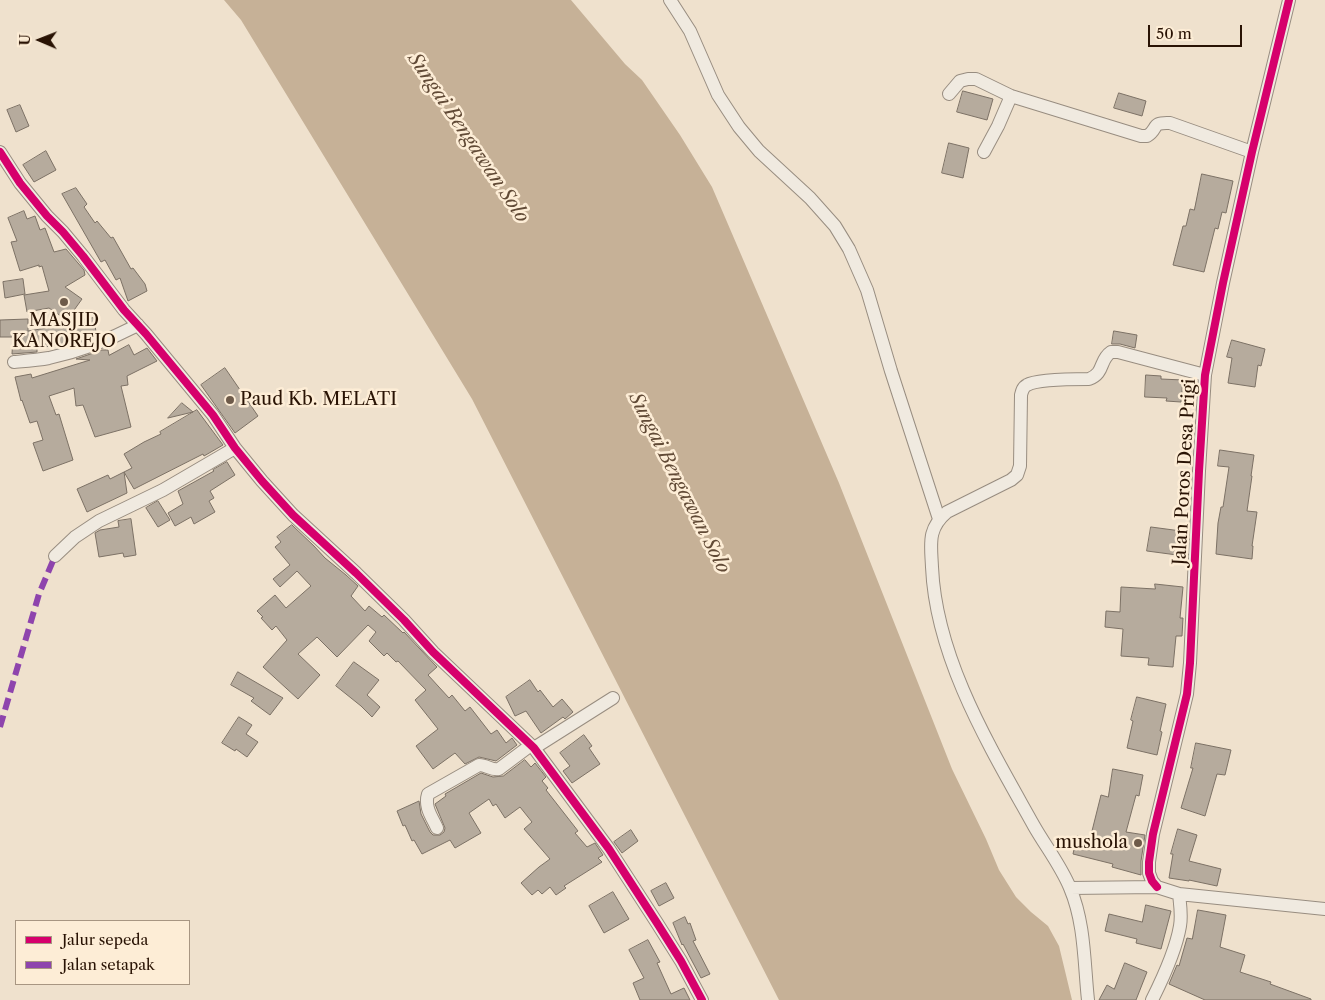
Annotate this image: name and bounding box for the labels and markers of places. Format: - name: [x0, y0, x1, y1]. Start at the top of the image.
- marker: MASJID KANOREJO: [58, 296, 70, 308]
- place label: MASJID KANOREJO: [12, 310, 116, 352]
- place label: Paud Kb. MELATI: [240, 389, 397, 411]
- marker: Paud Kb. MELATI: [224, 394, 236, 406]
- place label: mushola: [1055, 832, 1128, 854]
- marker: mushola: [1132, 837, 1144, 849]

